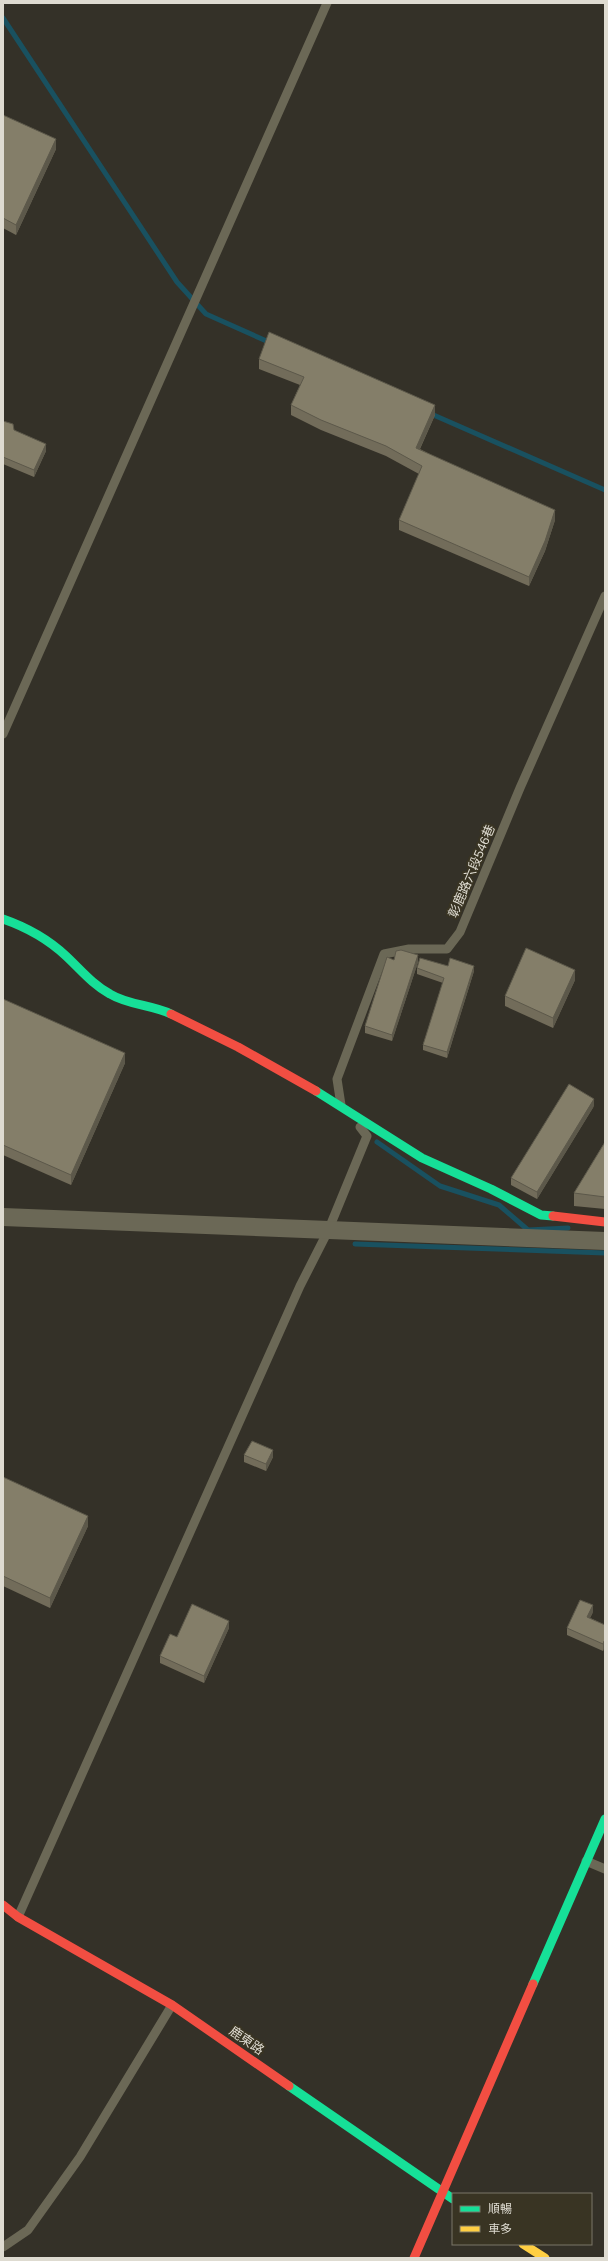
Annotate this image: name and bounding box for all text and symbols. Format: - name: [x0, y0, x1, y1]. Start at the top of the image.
- street label: 彰鹿路六段546巷: [445, 822, 498, 920]
- street label: 鹿東路: [226, 2023, 267, 2058]
- legend: [452, 2193, 592, 2245]
- text: 順暢: [488, 2202, 512, 2216]
- text: 車多: [488, 2222, 512, 2236]

